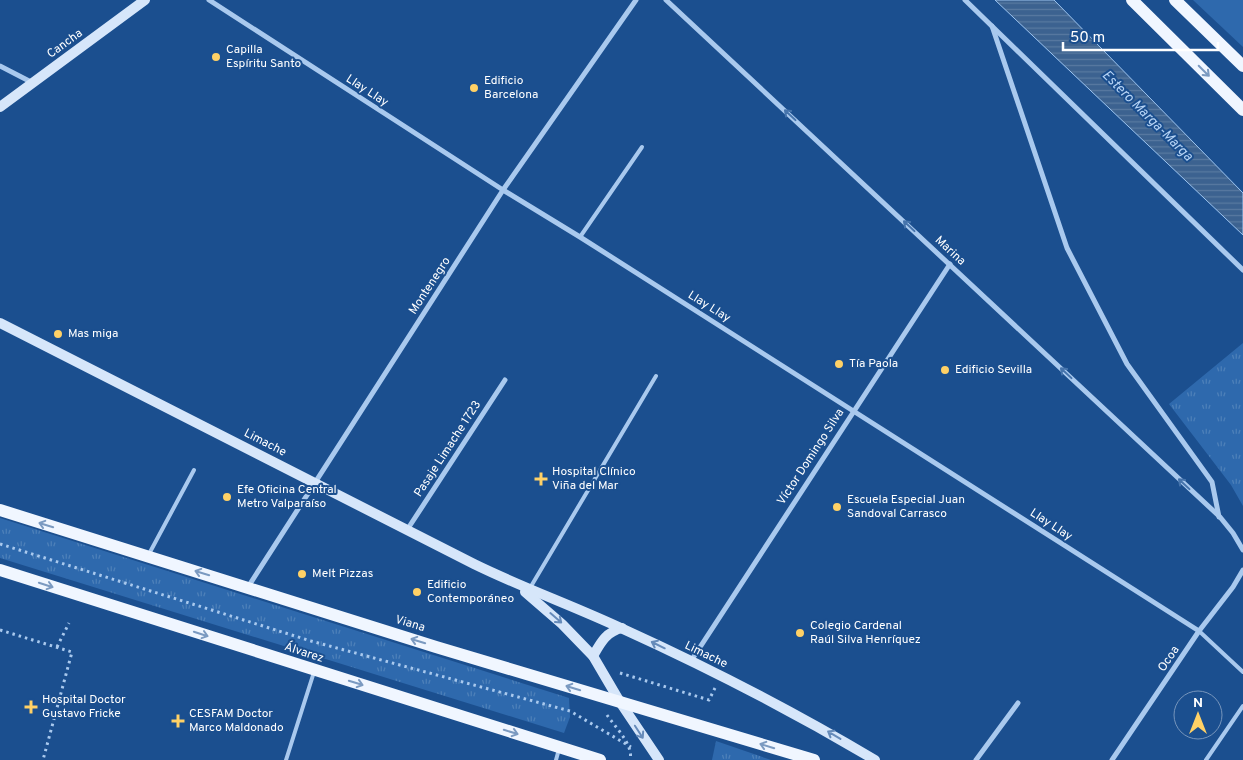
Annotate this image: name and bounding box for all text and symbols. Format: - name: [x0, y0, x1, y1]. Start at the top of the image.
- scale bar: [1063, 20, 1218, 52]
- street label: Cancha: [44, 26, 86, 62]
- text: 50 m: [1070, 29, 1105, 48]
- place label: Capilla Espíritu Santo: [226, 42, 302, 72]
- marker: Capilla Espíritu Santo: [210, 51, 222, 63]
- one-way arrow: [1198, 65, 1210, 77]
- water label: Estero Marga-Marga: [1098, 67, 1197, 166]
- street label: Llay Llay: [343, 71, 391, 111]
- place label: Edificio Barcelona: [484, 73, 538, 103]
- marker: Edificio Barcelona: [468, 82, 480, 94]
- one-way arrow: [783, 109, 796, 121]
- one-way arrow: [902, 220, 915, 232]
- street label: Marina: [931, 233, 969, 269]
- street label: Montenegro: [405, 254, 455, 318]
- street label: Llay Llay: [684, 288, 734, 326]
- place label: Mas miga: [68, 326, 118, 342]
- marker: Mas miga: [52, 328, 64, 340]
- place label: Tía Paola: [849, 356, 898, 372]
- marker: Tía Paola: [833, 358, 845, 370]
- place label: Edificio Sevilla: [955, 362, 1032, 378]
- marker: Edificio Sevilla: [939, 364, 951, 376]
- one-way arrow: [1059, 367, 1072, 379]
- street label: Pasaje Limache 1723: [411, 398, 485, 500]
- street label: Víctor Domingo Silva: [774, 406, 848, 508]
- street label: Limache: [241, 425, 289, 461]
- place label: Hospital Clínico Viña del Mar: [552, 464, 636, 494]
- marker: Hospital Clínico Viña del Mar: [534, 472, 548, 486]
- one-way arrow: [1178, 478, 1190, 490]
- place label: Efe Oficina Central Metro Valparaíso: [237, 482, 337, 512]
- marker: Efe Oficina Central Metro Valparaíso: [221, 491, 233, 503]
- place label: Escuela Especial Juan Sandoval Carrasco: [847, 492, 965, 522]
- marker: Escuela Especial Juan Sandoval Carrasco: [831, 501, 843, 513]
- street label: Llay Llay: [1027, 505, 1075, 545]
- one-way arrow: [39, 519, 55, 529]
- place label: Melt Pizzas: [312, 566, 373, 582]
- one-way arrow: [194, 568, 210, 577]
- marker: Melt Pizzas: [296, 568, 308, 580]
- place label: Edificio Contemporáneo: [427, 577, 515, 607]
- one-way arrow: [38, 581, 54, 591]
- marker: Edificio Contemporáneo: [411, 586, 423, 598]
- street label: Viana: [393, 612, 427, 636]
- one-way arrow: [549, 612, 562, 624]
- place label: Colegio Cardenal Raúl Silva Henríquez: [810, 618, 921, 648]
- marker: Colegio Cardenal Raúl Silva Henríquez: [794, 627, 806, 639]
- one-way arrow: [193, 630, 209, 640]
- one-way arrow: [410, 635, 426, 645]
- street label: Limache: [682, 638, 730, 672]
- street label: Álvarez: [282, 639, 326, 667]
- one-way arrow: [651, 640, 666, 650]
- street label: Ocoa: [1155, 643, 1183, 675]
- one-way arrow: [348, 679, 364, 689]
- one-way arrow: [566, 683, 582, 693]
- north arrow: [1173, 690, 1223, 740]
- place label: Hospital Doctor Gustavo Fricke: [42, 692, 126, 722]
- text: N: [1193, 695, 1203, 712]
- marker: Hospital Doctor Gustavo Fricke: [24, 700, 38, 714]
- place label: CESFAM Doctor Marco Maldonado: [189, 706, 284, 736]
- marker: CESFAM Doctor Marco Maldonado: [171, 714, 185, 728]
- one-way arrow: [634, 724, 644, 738]
- one-way arrow: [503, 728, 519, 737]
- one-way arrow: [827, 730, 841, 740]
- one-way arrow: [759, 741, 775, 751]

